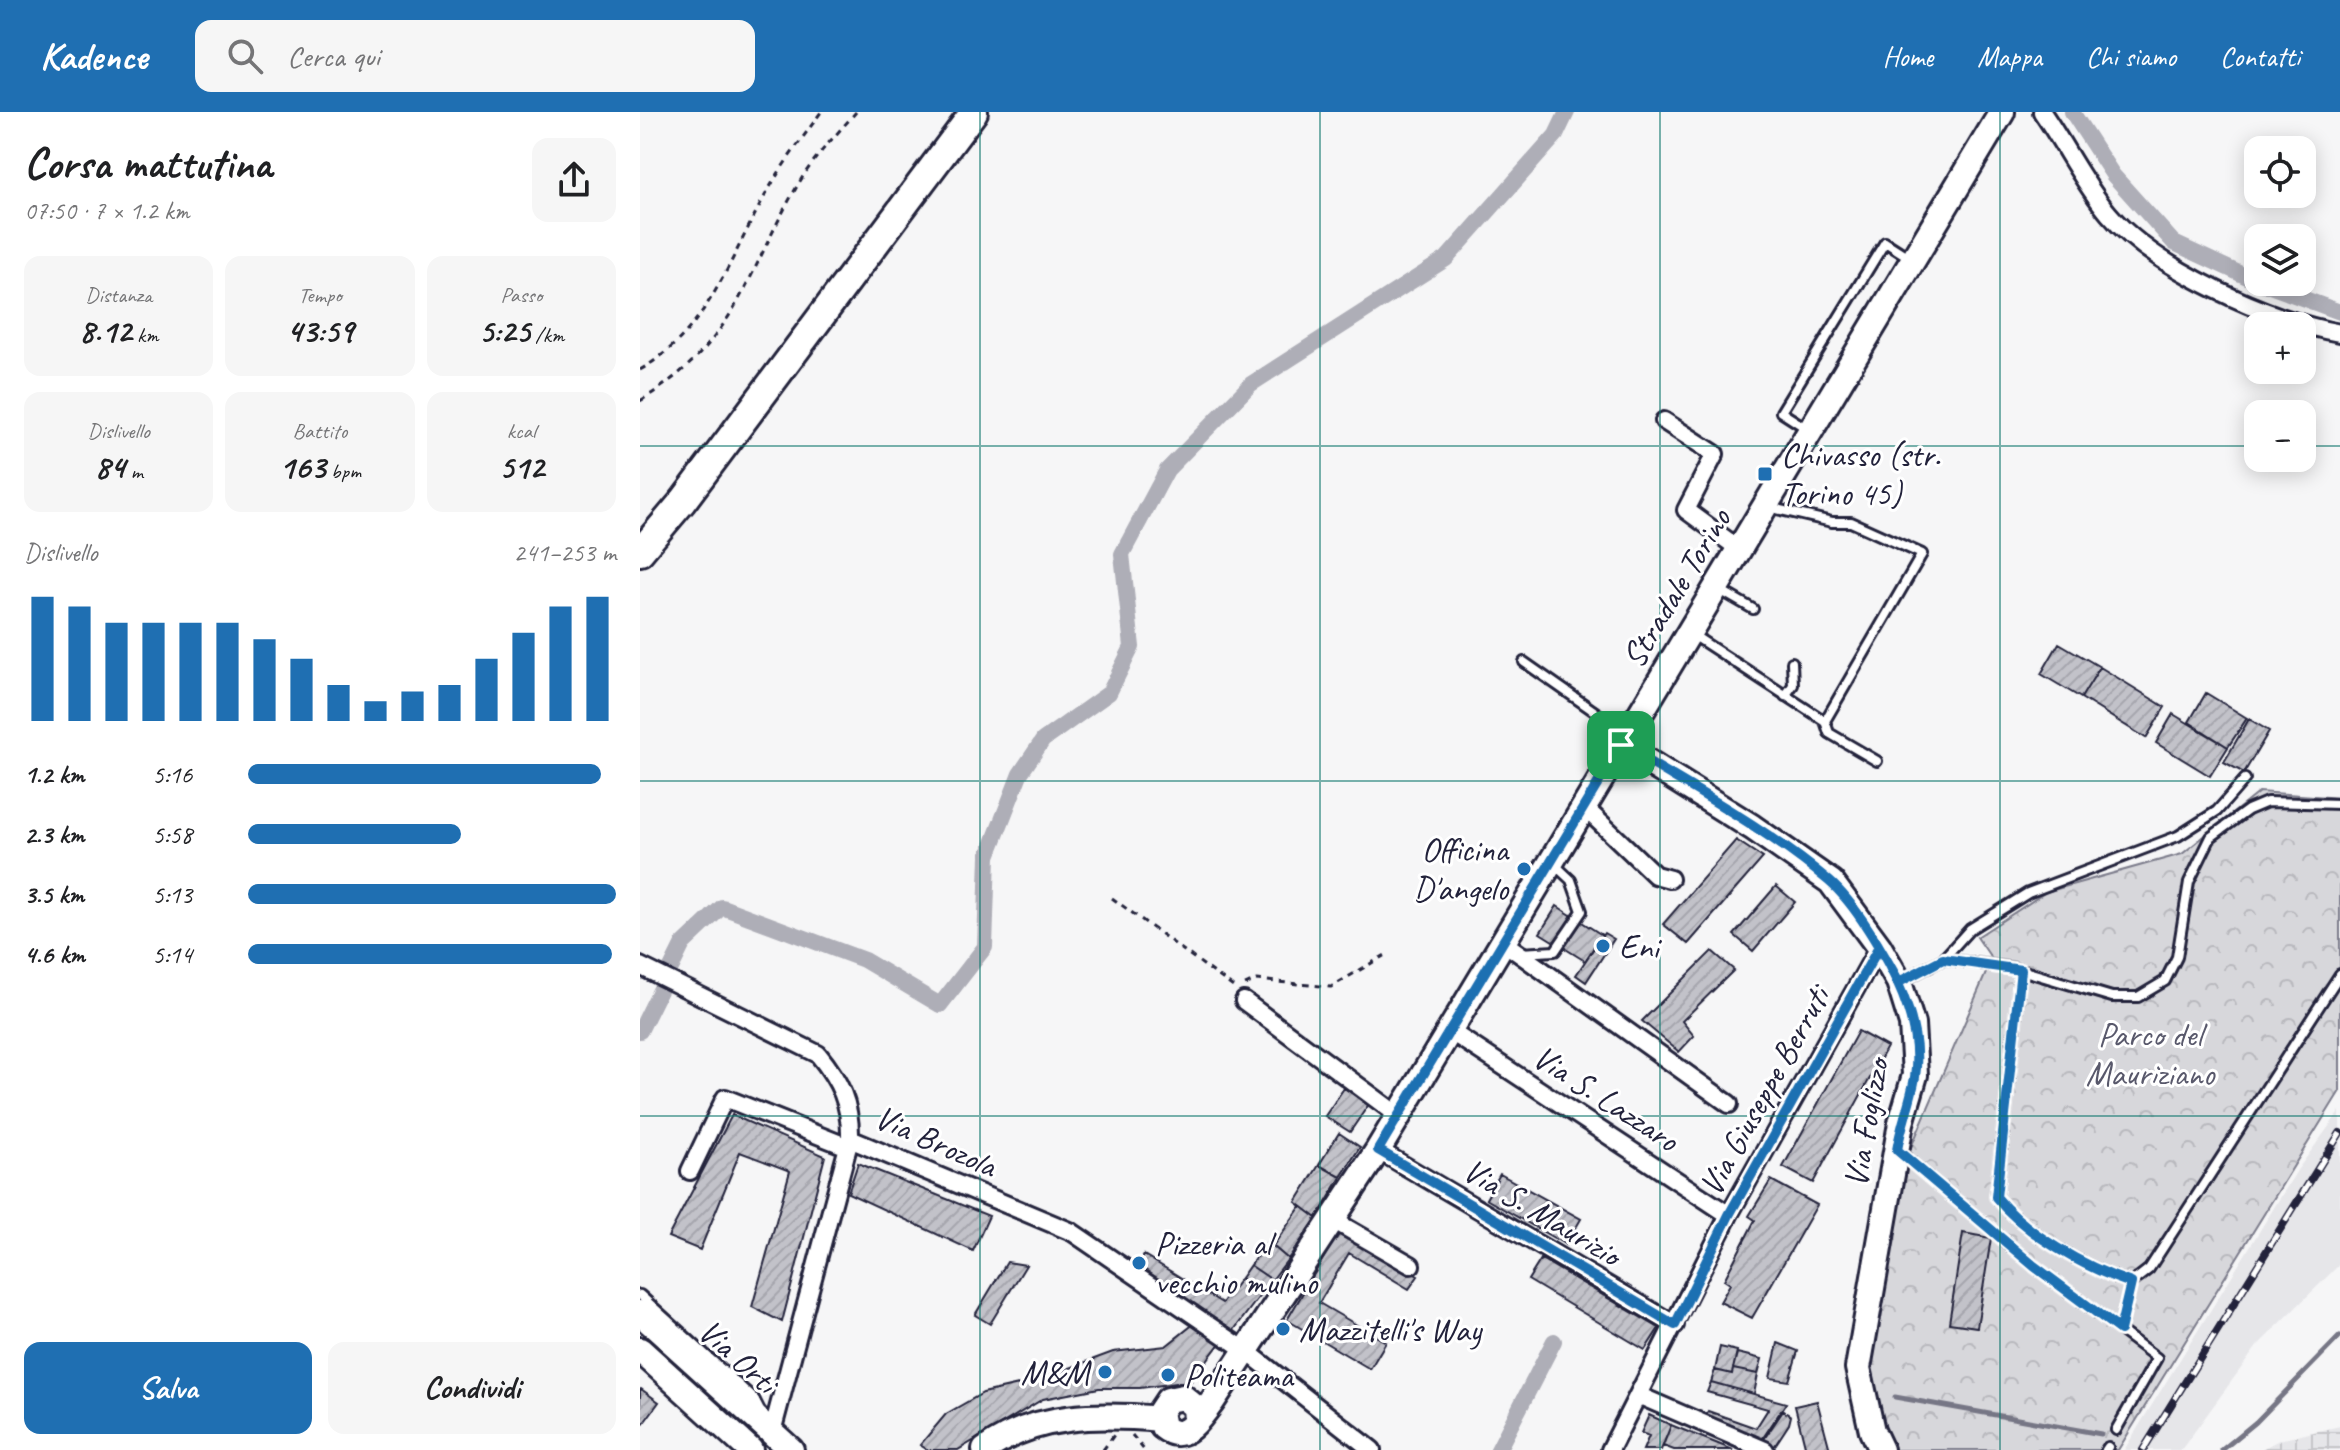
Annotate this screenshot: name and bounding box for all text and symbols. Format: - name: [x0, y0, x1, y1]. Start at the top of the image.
- search box: [195, 20, 755, 92]
- text: Kadence: [40, 33, 147, 80]
- icon: search: [223, 34, 267, 78]
- text: Cerca qui: [287, 37, 380, 75]
- text: Home: [1883, 39, 1933, 74]
- text: Mappa: [1977, 39, 2042, 74]
- text: Chi siamo: [2086, 39, 2176, 74]
- text: Contatti: [2220, 39, 2300, 74]
- text: Corsa mattutina: [24, 136, 272, 191]
- map controls: [2244, 136, 2316, 472]
- button: locate: [2244, 136, 2316, 208]
- button: share: [532, 138, 616, 222]
- text: 07:50 · 7 × 1.2 km: [24, 194, 190, 227]
- button: layers: [2244, 224, 2316, 296]
- text: Distanza: [85, 281, 152, 309]
- text: Tempo: [298, 281, 342, 309]
- text: Passo: [500, 281, 542, 309]
- text: 8.12: [79, 309, 132, 352]
- text: 43:59: [287, 309, 353, 352]
- text: 5:25: [479, 309, 530, 352]
- button: +: [2244, 312, 2316, 384]
- text: km: [132, 321, 158, 349]
- text: /km: [530, 321, 564, 349]
- button: −: [2244, 400, 2316, 472]
- text: Dislivello: [88, 417, 150, 445]
- text: Battito: [293, 417, 347, 445]
- text: kcal: [507, 417, 536, 445]
- place label: Chivasso (str. Torino 45): [1781, 433, 1941, 515]
- text: 84: [95, 445, 125, 488]
- text: 163: [279, 445, 326, 488]
- text: 512: [499, 445, 544, 488]
- text: m: [125, 457, 143, 485]
- text: bpm: [326, 457, 361, 485]
- marker: Chivasso (str. Torino 45): [1756, 465, 1774, 483]
- street label: Stradale Torino: [1612, 499, 1741, 675]
- text: Dislivello: [24, 536, 97, 569]
- text: 241–253 m: [513, 536, 616, 569]
- pin: [1587, 711, 1655, 779]
- icon: arrive: [1599, 723, 1643, 767]
- text: 1.2 km: [24, 758, 84, 791]
- text: 5:16: [152, 758, 192, 791]
- text: 2.3 km: [24, 818, 84, 851]
- text: 5:58: [152, 818, 192, 851]
- place label: Officina D'angelo: [1413, 828, 1510, 910]
- marker: Officina D'angelo: [1515, 860, 1533, 878]
- text: 3.5 km: [24, 878, 84, 911]
- text: 5:13: [152, 878, 192, 911]
- place label: Eni: [1619, 925, 1662, 968]
- marker: Eni: [1594, 937, 1612, 955]
- text: 4.6 km: [24, 938, 85, 971]
- text: 5:14: [152, 938, 192, 971]
- street label: Via Giuseppe Berruti: [1689, 975, 1841, 1203]
- park label: Parco del Mauriziano: [2086, 1013, 2216, 1095]
- street label: Via S. Lazzaro: [1525, 1035, 1689, 1162]
- street label: Via Foglizzo: [1834, 1052, 1899, 1190]
- street label: Via Brozola: [869, 1095, 1006, 1188]
- street label: Via S. Maurizio: [1456, 1148, 1632, 1278]
- place label: Pizzeria al vecchio mulino: [1155, 1222, 1319, 1304]
- marker: Pizzeria al vecchio mulino: [1130, 1254, 1148, 1272]
- place label: Mazzitelli's Way: [1299, 1308, 1483, 1351]
- street label: Via Orti: [690, 1309, 790, 1406]
- marker: Mazzitelli's Way: [1274, 1320, 1292, 1338]
- button: Salva: [24, 1342, 312, 1434]
- button: Condividi: [328, 1342, 616, 1434]
- place label: M&M: [1021, 1351, 1093, 1394]
- place label: Politeama: [1184, 1354, 1295, 1397]
- marker: M&M: [1096, 1363, 1114, 1381]
- marker: Politeama: [1159, 1366, 1177, 1384]

